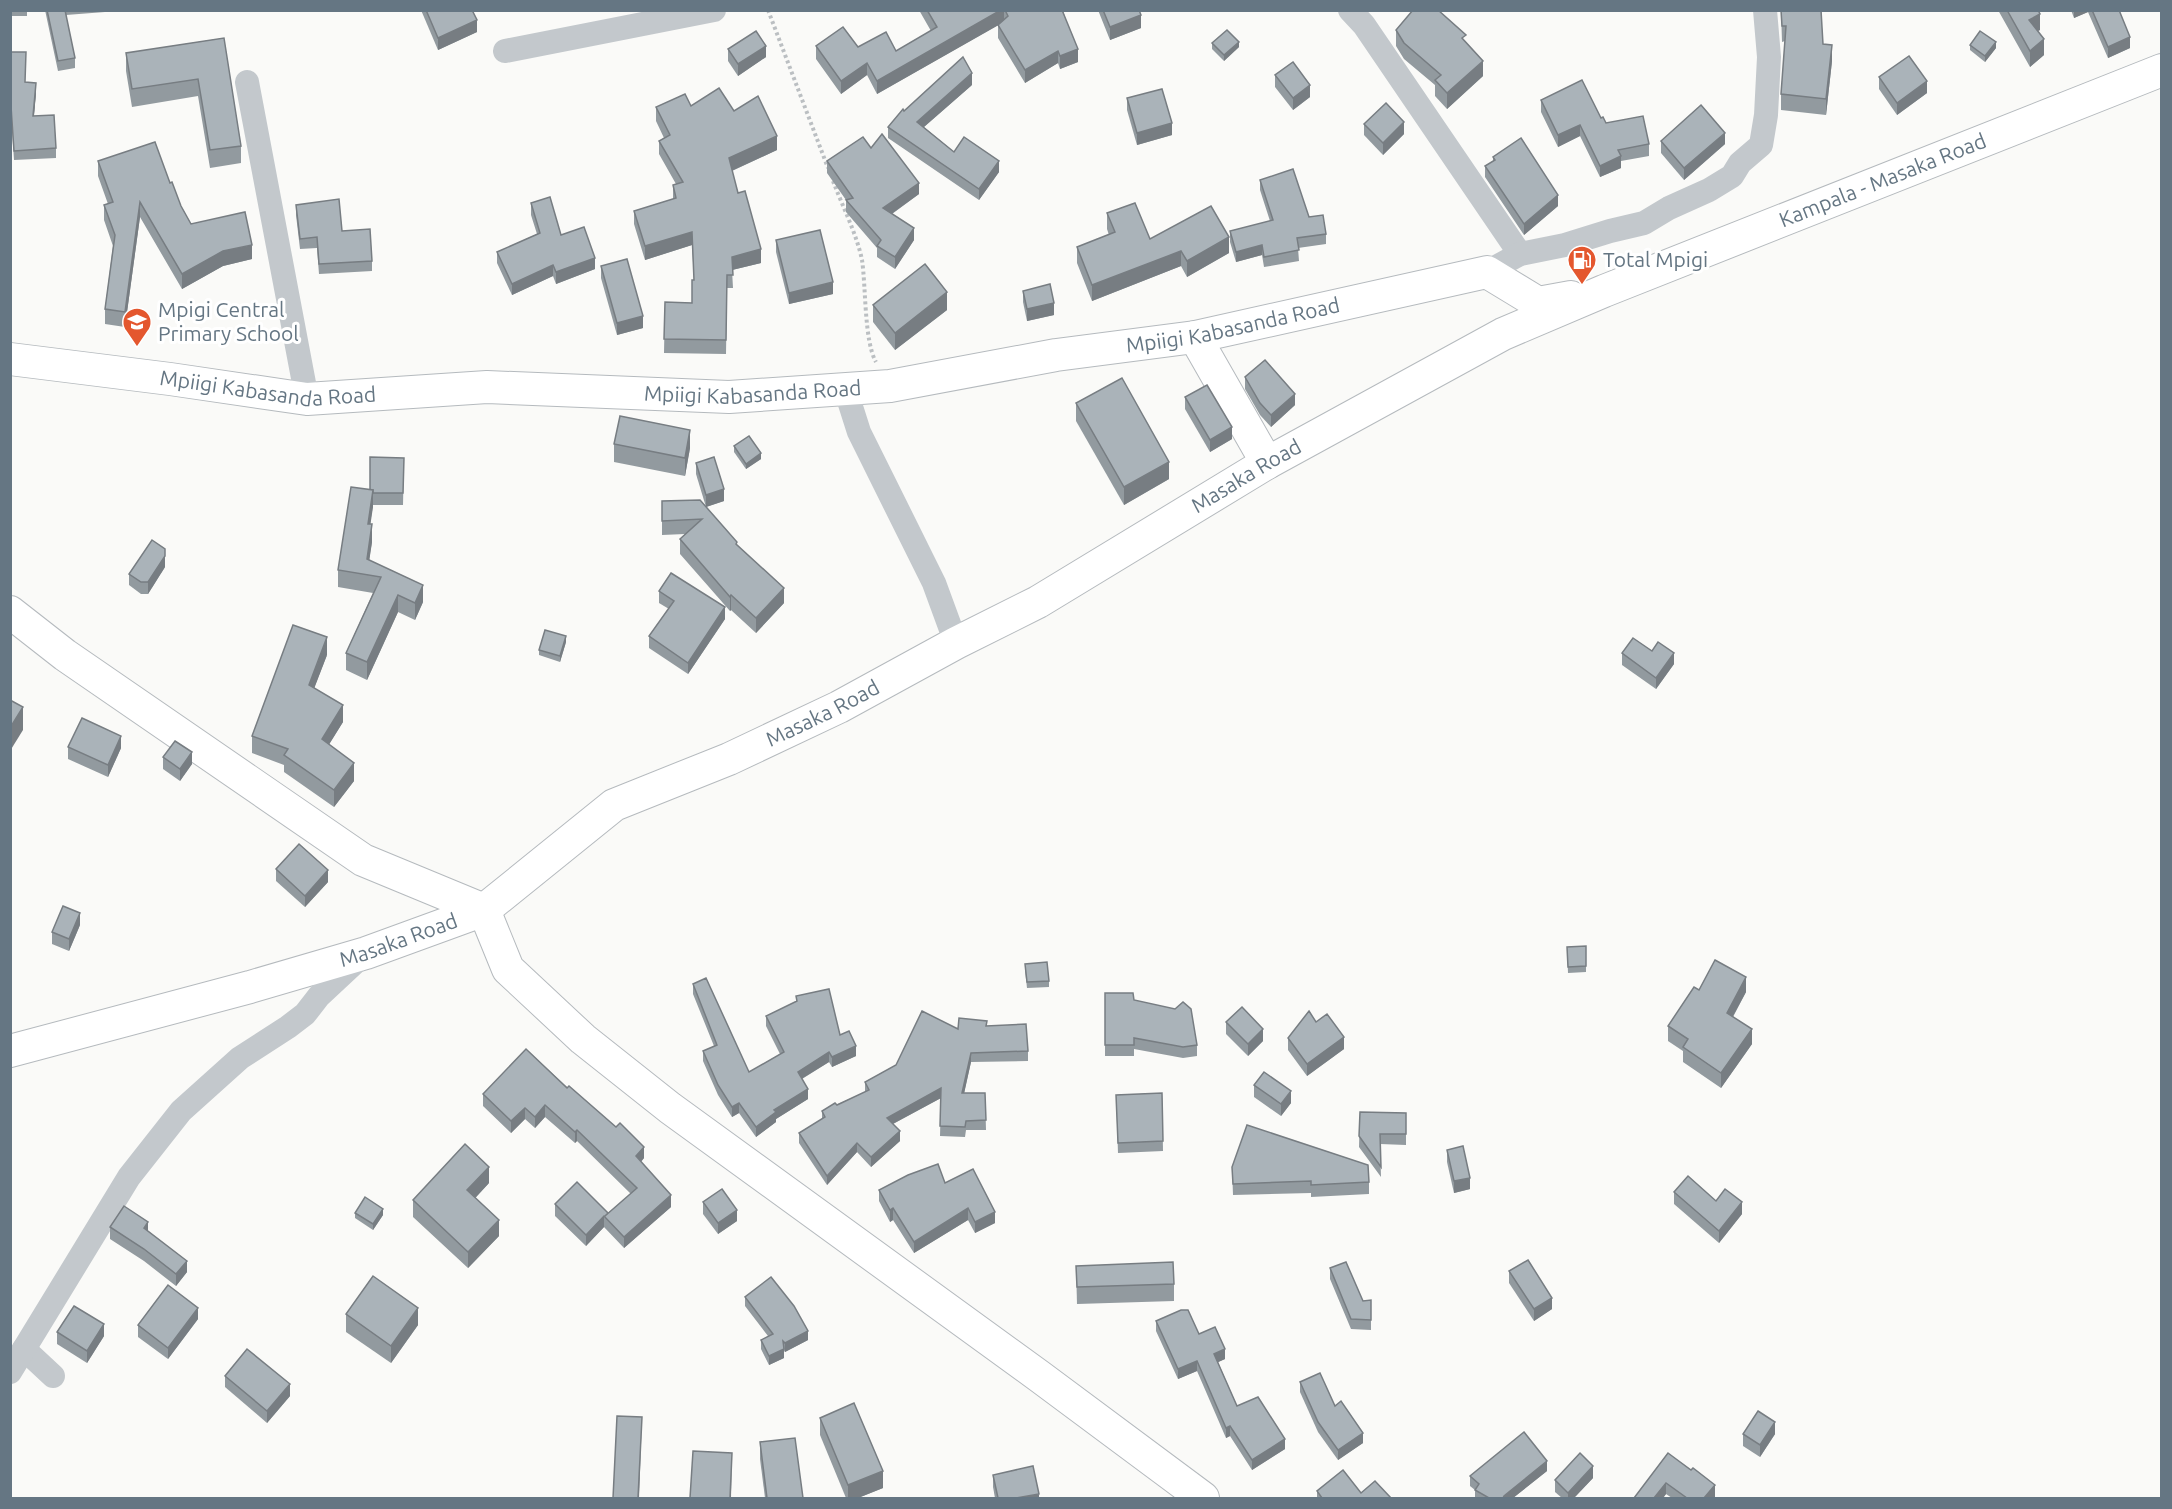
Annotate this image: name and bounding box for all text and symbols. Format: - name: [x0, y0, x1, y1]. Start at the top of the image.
- street label: Kampala - Masaka Road: [1776, 128, 1989, 231]
- fuel station icon: Total Mpigi: [1566, 244, 1598, 286]
- place label: Total Mpigi: [1603, 247, 1708, 271]
- street label: Mpiigi Kabasanda Road: [1124, 292, 1342, 357]
- place label: Mpigi Central Primary School: [158, 297, 299, 345]
- school or university icon: Mpigi Central Primary School: [121, 306, 153, 348]
- street label: Mpiigi Kabasanda Road: [159, 365, 377, 411]
- street label: Mpiigi Kabasanda Road: [643, 375, 862, 408]
- street label: Masaka Road: [1187, 434, 1305, 517]
- street label: Masaka Road: [762, 674, 883, 751]
- street label: Masaka Road: [336, 908, 460, 971]

